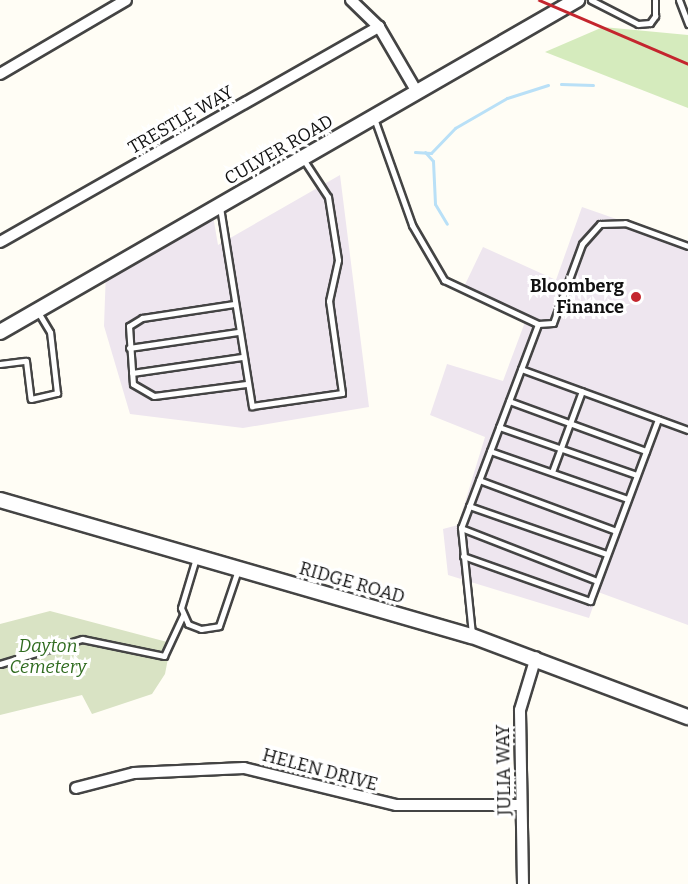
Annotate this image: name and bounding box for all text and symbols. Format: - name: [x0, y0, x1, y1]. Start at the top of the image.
- street label: TRESTLE WAY: [125, 81, 237, 159]
- street label: CULVER ROAD: [221, 110, 337, 190]
- place label: Bloomberg Finance: [530, 276, 624, 318]
- marker: Bloomberg Finance: [629, 290, 643, 304]
- street label: RIDGE ROAD: [297, 558, 407, 608]
- park label: Dayton Cemetery: [10, 636, 86, 678]
- street label: JULIA WAY: [492, 724, 516, 816]
- street label: HELEN DRIVE: [260, 744, 380, 796]

